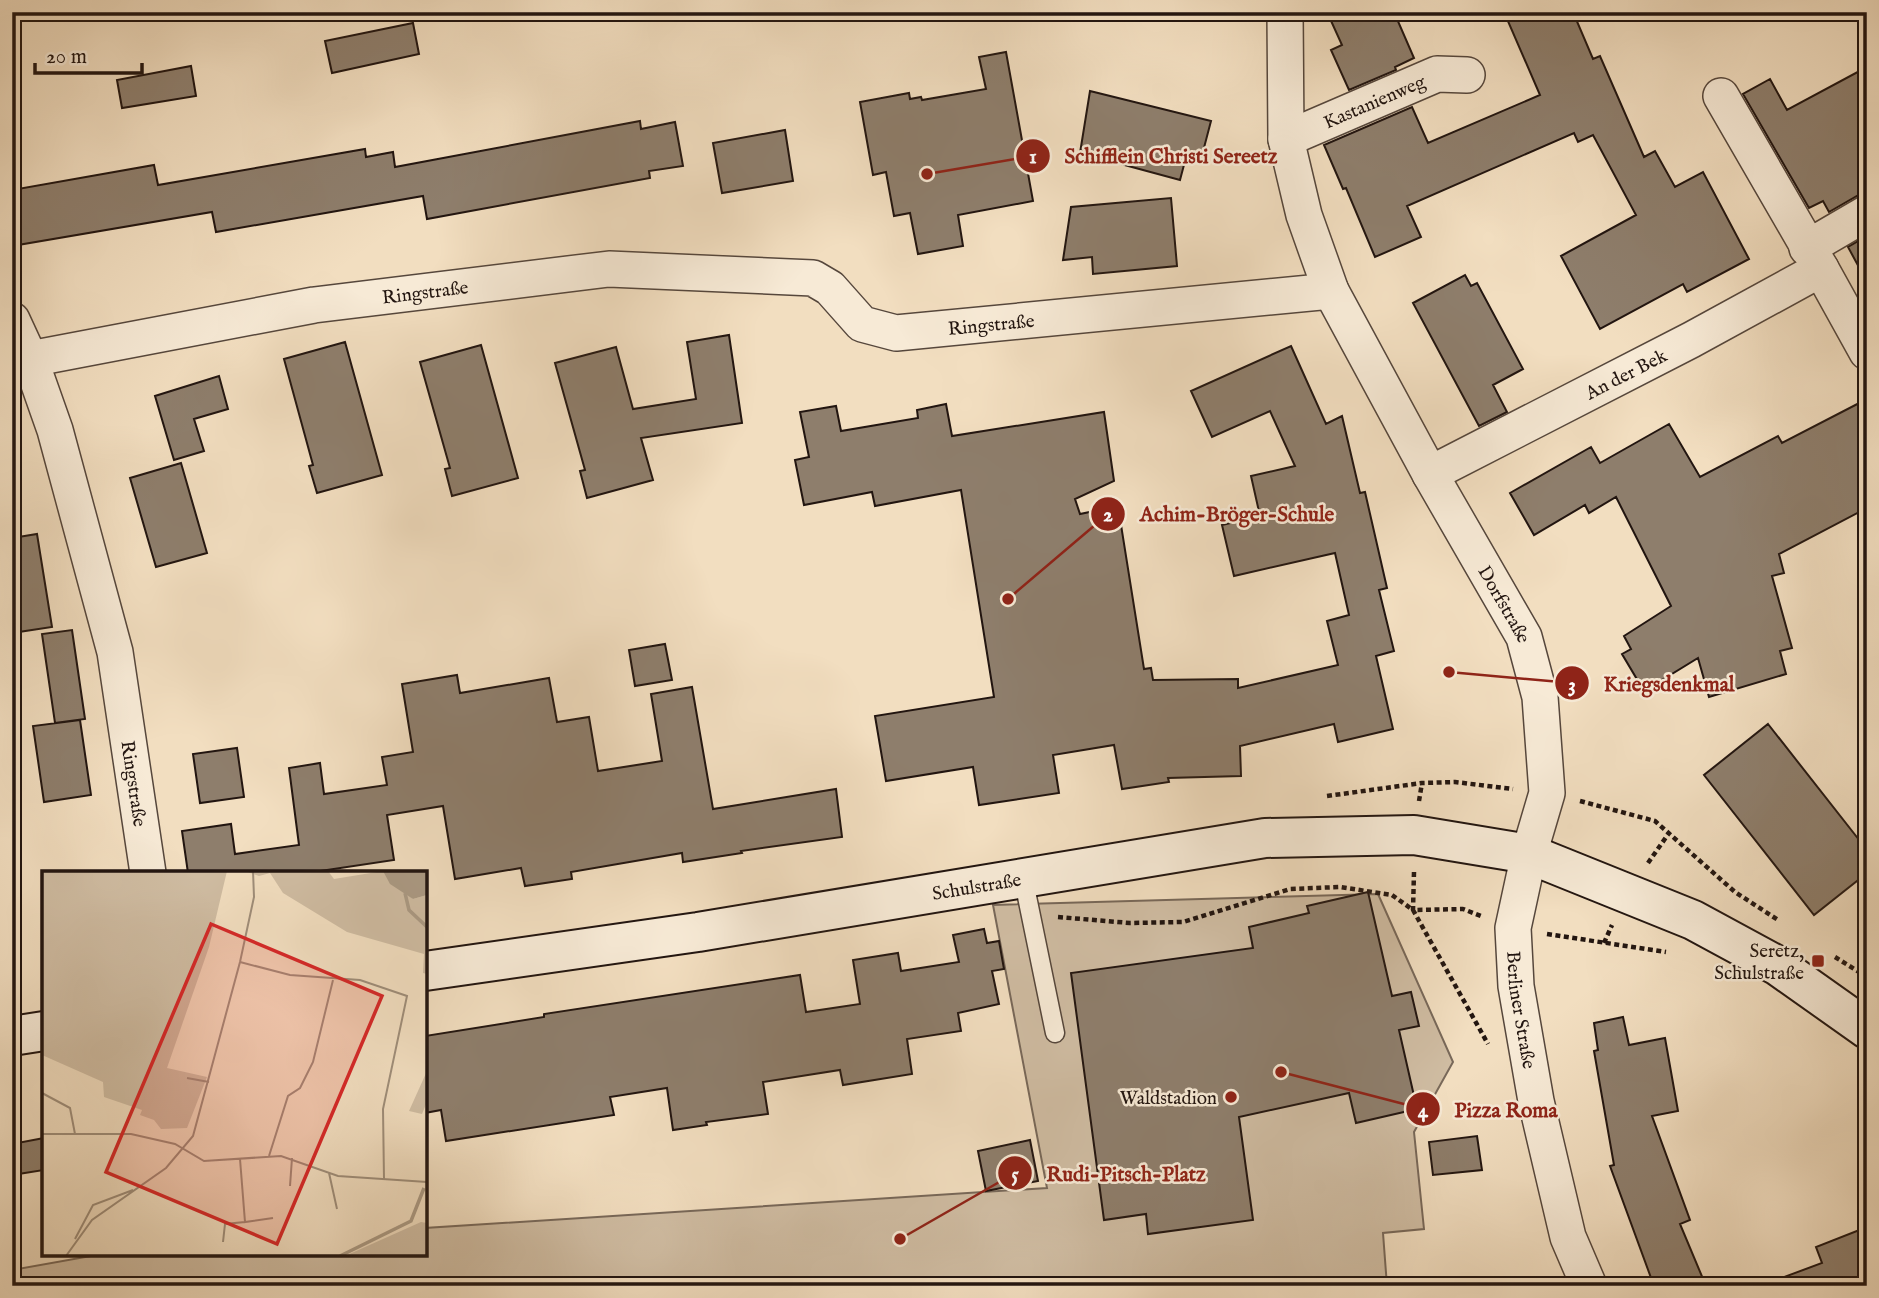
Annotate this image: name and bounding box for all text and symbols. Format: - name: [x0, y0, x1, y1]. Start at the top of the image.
- scale bar: [35, 32, 142, 76]
- text: 20 m: [46, 44, 87, 71]
- street label: Kastanienweg: [1320, 70, 1430, 135]
- callout: Schifflein Christi Sereetz: [1015, 135, 1291, 177]
- text: 1: [1029, 144, 1037, 171]
- text: Schifflein Christi Sereetz: [1065, 144, 1278, 171]
- street label: Ringstraße: [381, 276, 470, 311]
- street label: Ringstraße: [947, 310, 1036, 342]
- street label: An der Bek: [1581, 344, 1672, 407]
- callout: Achim-Bröger-Schule: [1091, 493, 1348, 535]
- text: 2: [1103, 502, 1113, 529]
- text: Achim-Bröger-Schule: [1139, 502, 1335, 529]
- street label: Dorfstraße: [1471, 562, 1535, 646]
- callout: Kriegsdenkmal: [1554, 662, 1748, 704]
- text: 3: [1568, 672, 1576, 699]
- text: Kriegsdenkmal: [1603, 672, 1736, 699]
- street label: Ringstraße: [114, 739, 151, 829]
- street label: Schulstraße: [930, 869, 1023, 907]
- inset map: [42, 871, 427, 1256]
- place label: Seretz, Schulstraße: [1714, 940, 1804, 986]
- street label: Berliner Straße: [1500, 950, 1540, 1071]
- marker: Seretz, Schulstraße: [1810, 953, 1826, 969]
- place label: Waldstadion: [1120, 1087, 1217, 1111]
- callout: Pizza Roma: [1406, 1088, 1572, 1130]
- marker: Waldstadion: [1223, 1089, 1239, 1105]
- text: 4: [1418, 1098, 1429, 1125]
- text: Pizza Roma: [1454, 1098, 1559, 1125]
- callout: Rudi-Pitsch-Platz: [998, 1152, 1220, 1194]
- text: 5: [1011, 1162, 1019, 1189]
- text: Rudi-Pitsch-Platz: [1046, 1162, 1206, 1189]

